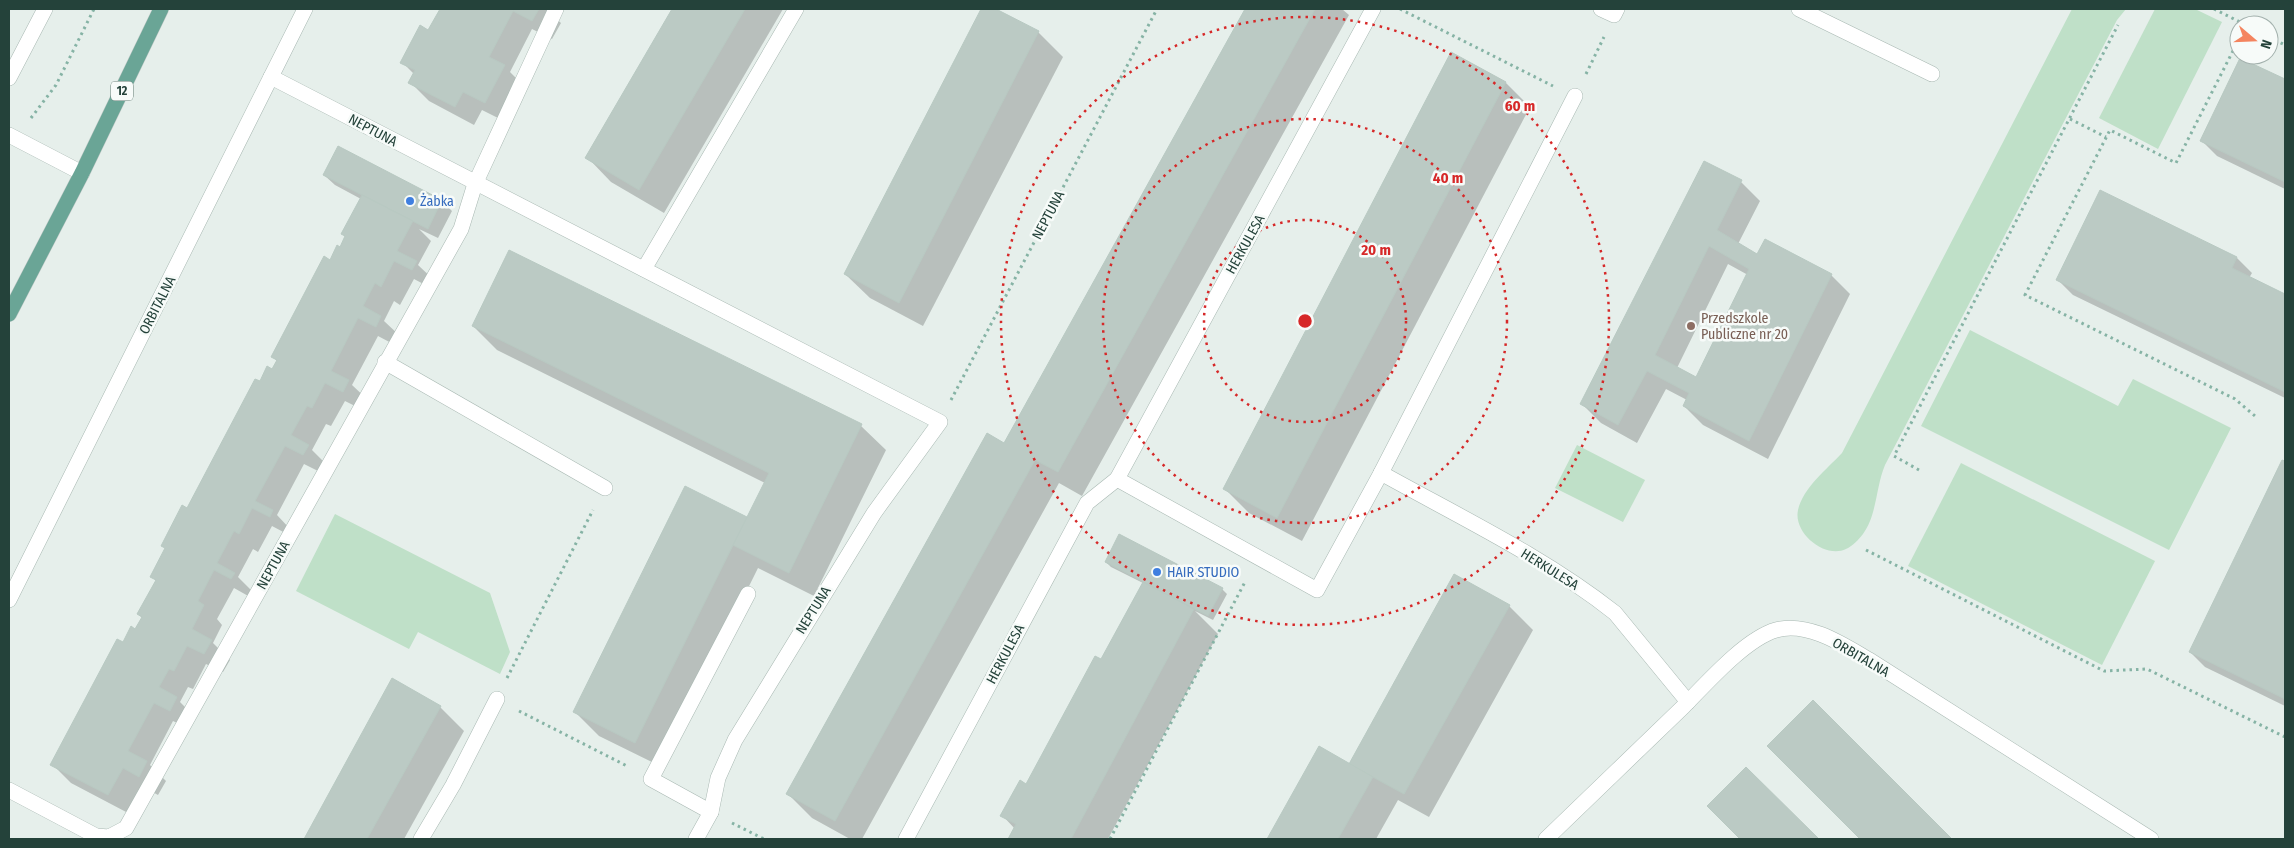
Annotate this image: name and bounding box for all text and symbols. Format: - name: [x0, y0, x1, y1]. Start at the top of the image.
- north arrow: [2229, 15, 2279, 65]
- text: N: [2256, 37, 2275, 51]
- road number: 12: [111, 82, 133, 100]
- text: 60 m: [1505, 97, 1535, 115]
- street label: NEPTUNA: [346, 111, 401, 151]
- text: 40 m: [1433, 169, 1463, 187]
- street label: NEPTUNA: [1029, 187, 1069, 242]
- place label: Żabka: [420, 193, 454, 210]
- marker: Żabka: [404, 195, 416, 207]
- street label: HERKULESA: [1222, 211, 1269, 277]
- text: 20 m: [1360, 241, 1391, 259]
- street label: ORBITALNA: [136, 273, 180, 337]
- place label: Przedszkole Publiczne nr 20: [1701, 310, 1788, 343]
- centre of rings: [1296, 312, 1314, 330]
- marker: Przedszkole Publiczne nr 20: [1685, 320, 1697, 332]
- street label: NEPTUNA: [253, 538, 294, 592]
- street label: HERKULESA: [1518, 545, 1582, 594]
- place label: HAIR STUDIO: [1167, 564, 1240, 581]
- marker: HAIR STUDIO: [1151, 566, 1163, 578]
- street label: NEPTUNA: [792, 583, 835, 637]
- street label: HERKULESA: [983, 621, 1029, 687]
- street label: ORBITALNA: [1829, 634, 1893, 681]

